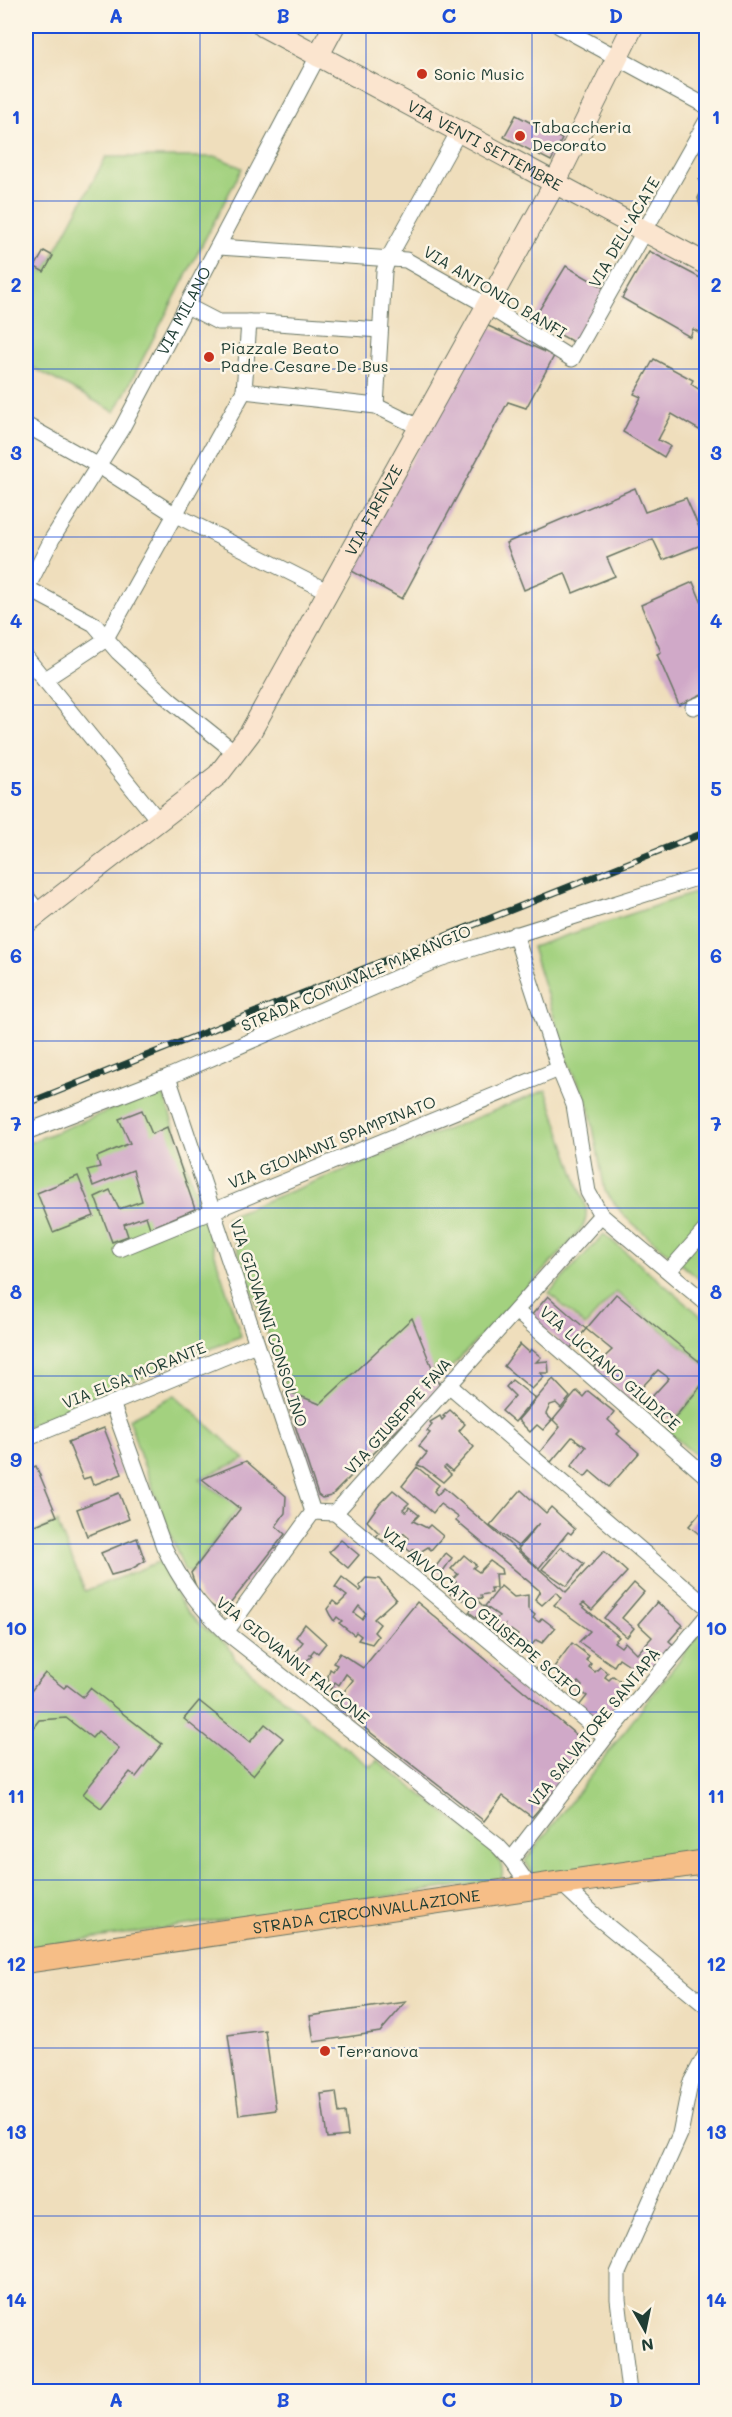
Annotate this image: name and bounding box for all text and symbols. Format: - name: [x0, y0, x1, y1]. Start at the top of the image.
- text: A: [109, 2, 123, 28]
- text: B: [276, 2, 290, 28]
- text: C: [442, 2, 457, 28]
- text: D: [609, 2, 623, 28]
- place label: Sonic Music: [434, 63, 524, 84]
- marker: Sonic Music: [415, 67, 429, 81]
- street label: VIA VENTI SETTEMBRE: [404, 95, 566, 195]
- text: 1: [12, 103, 20, 129]
- text: 1: [712, 103, 720, 129]
- place label: Tabaccheria Decorato: [532, 116, 632, 155]
- marker: Tabaccheria Decorato: [513, 129, 527, 143]
- street label: VIA DELL'ACATE: [583, 172, 664, 291]
- street label: VIA ANTONIO BANFI: [420, 241, 571, 343]
- street label: VIA MILANO: [151, 263, 215, 358]
- text: 2: [10, 271, 22, 297]
- text: 2: [710, 271, 722, 297]
- place label: Piazzale Beato Padre Cesare De Bus: [221, 337, 389, 376]
- marker: Piazzale Beato Padre Cesare De Bus: [202, 350, 216, 364]
- text: 3: [10, 439, 22, 465]
- text: 3: [710, 439, 722, 465]
- street label: VIA FIRENZE: [340, 461, 407, 559]
- text: 4: [10, 607, 23, 633]
- text: 4: [710, 607, 723, 633]
- text: 5: [10, 775, 22, 801]
- text: 5: [710, 775, 722, 801]
- street label: STRADA COMUNALE MARANGIO: [238, 919, 474, 1036]
- text: 6: [10, 942, 22, 968]
- text: 6: [710, 942, 722, 968]
- street label: VIA GIOVANNI SPAMPINATO: [225, 1090, 439, 1193]
- text: 7: [10, 1110, 22, 1136]
- text: 7: [710, 1110, 722, 1136]
- street label: VIA GIOVANNI CONSOLINO: [226, 1216, 313, 1429]
- text: 8: [10, 1278, 22, 1304]
- text: 8: [710, 1278, 722, 1304]
- street label: VIA LUCIANO GIUDICE: [536, 1301, 685, 1435]
- street label: VIA ELSA MORANTE: [59, 1336, 209, 1413]
- street label: VIA GIUSEPPE FAVA: [340, 1353, 456, 1478]
- text: 9: [10, 1446, 22, 1472]
- text: 9: [710, 1446, 722, 1472]
- street label: VIA AVVOCATO GIUSEPPE SCIFO: [378, 1522, 587, 1702]
- street label: VIA GIOVANNI FALCONE: [212, 1591, 374, 1728]
- text: 10: [5, 1614, 27, 1640]
- text: 10: [705, 1614, 727, 1640]
- street label: VIA SALVATORE SANTAPÀ: [523, 1643, 664, 1810]
- text: 11: [7, 1782, 25, 1808]
- text: 11: [707, 1782, 725, 1808]
- street label: STRADA CIRCONVALLAZIONE: [251, 1884, 481, 1938]
- text: 12: [6, 1950, 26, 1976]
- text: 12: [706, 1950, 726, 1976]
- place label: Terranova: [337, 2040, 419, 2061]
- marker: Terranova: [318, 2044, 332, 2058]
- text: 13: [6, 2118, 26, 2144]
- text: 13: [706, 2118, 726, 2144]
- text: 14: [5, 2286, 27, 2312]
- text: 14: [705, 2286, 727, 2312]
- north arrow: [615, 2300, 675, 2360]
- text: N: [640, 2334, 655, 2357]
- text: A: [109, 2386, 123, 2412]
- text: B: [276, 2386, 290, 2412]
- text: C: [442, 2386, 457, 2412]
- text: D: [609, 2386, 623, 2412]

